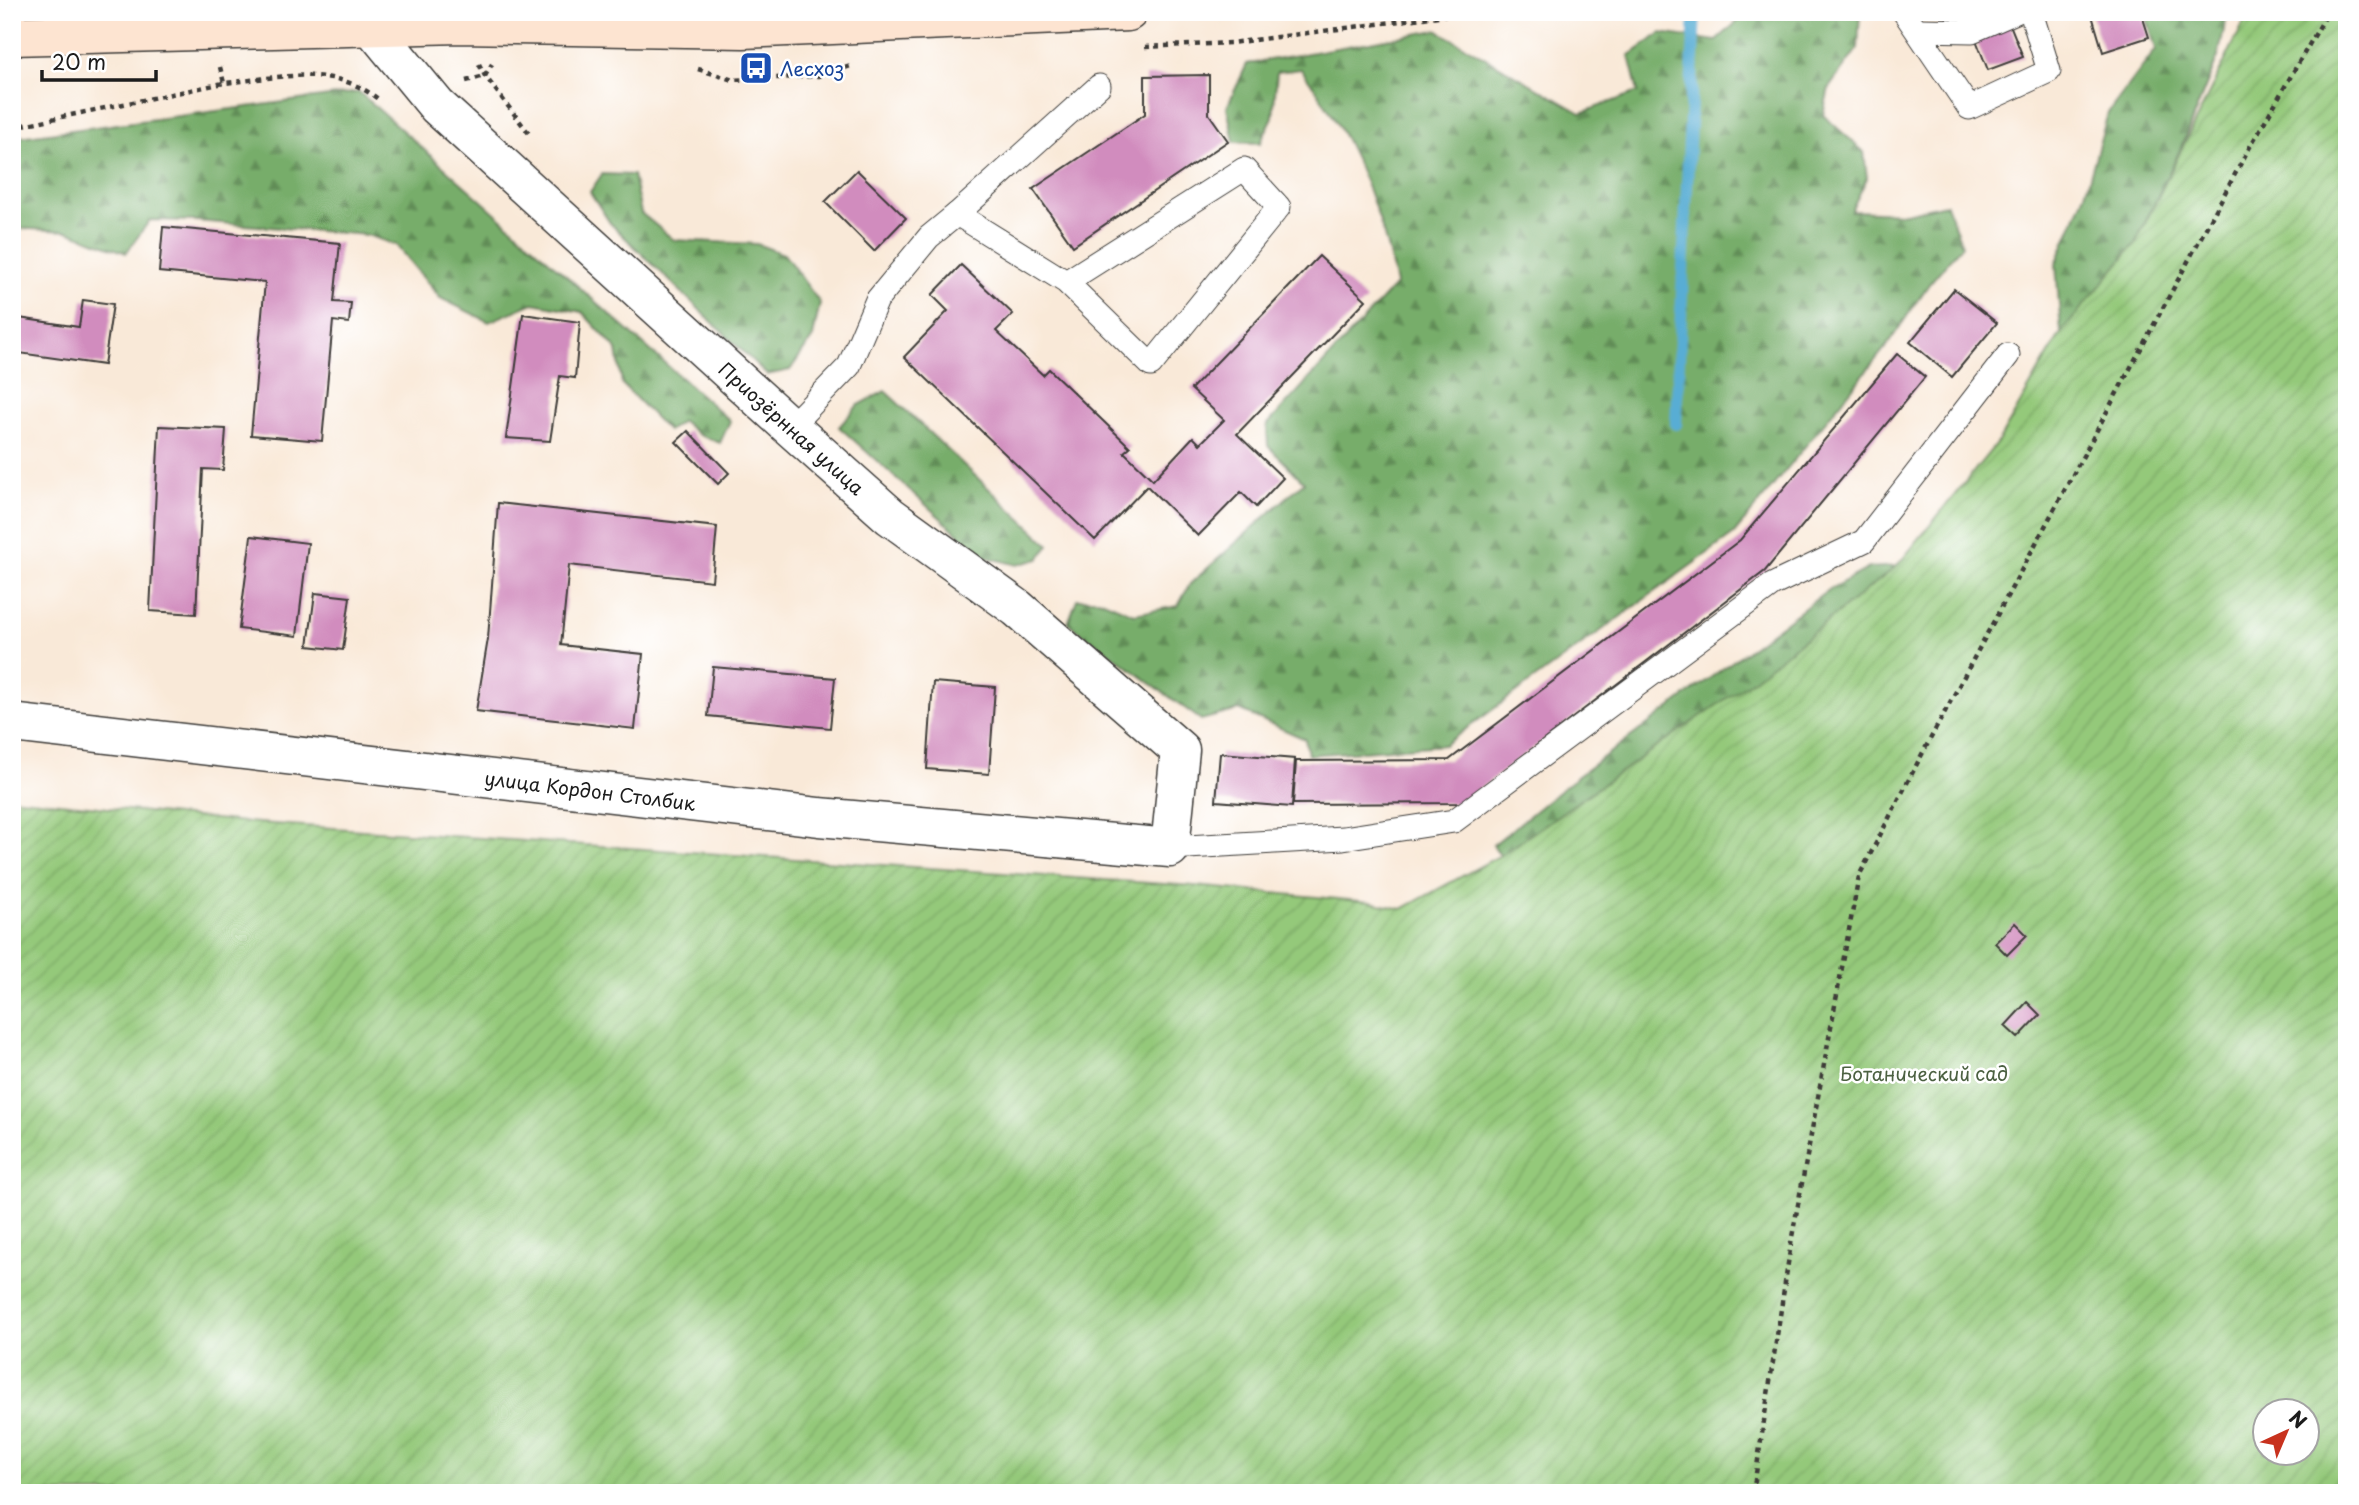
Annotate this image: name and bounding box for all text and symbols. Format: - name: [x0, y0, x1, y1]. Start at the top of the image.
- scale bar: [42, 38, 156, 82]
- text: 20 m: [52, 45, 106, 77]
- bus stop icon: Лесхоз: [737, 49, 775, 87]
- place label: Лесхоз: [780, 54, 844, 82]
- street label: Приозёрнная улица: [713, 355, 871, 501]
- street label: улица Кордон Столбик: [483, 763, 698, 817]
- park label: Ботанический сад: [1840, 1059, 2008, 1087]
- north arrow: [2250, 1396, 2320, 1466]
- text: N: [2283, 1404, 2314, 1434]

